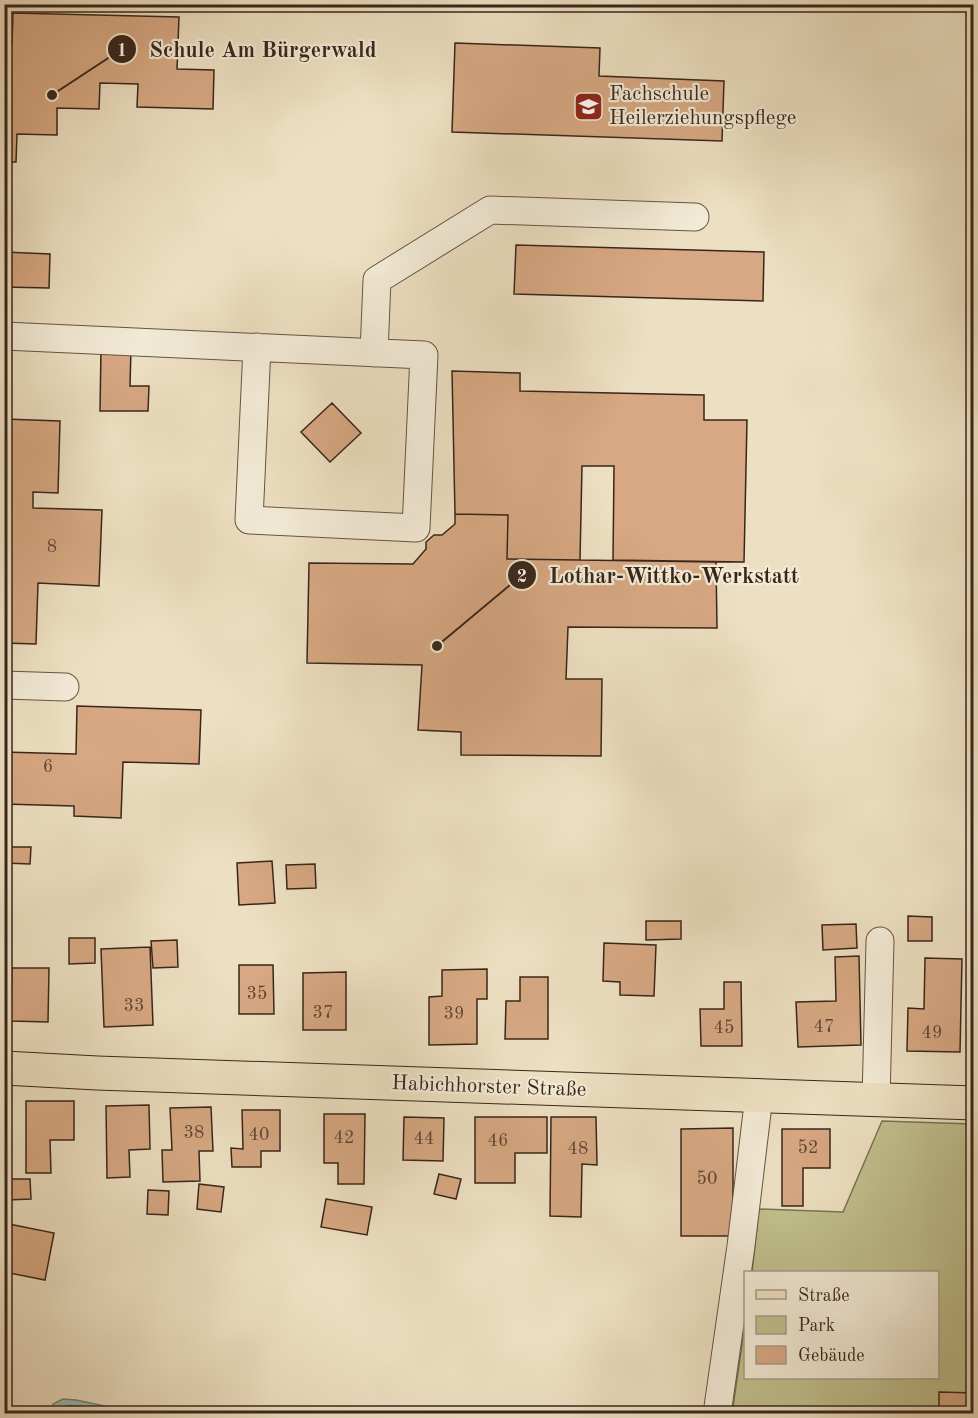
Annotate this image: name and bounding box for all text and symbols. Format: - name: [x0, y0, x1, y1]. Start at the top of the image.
- callout: Schule Am Bürgerwald: [107, 29, 389, 69]
- text: Schule Am Bürgerwald: [149, 40, 377, 62]
- text: 1: [117, 42, 127, 60]
- place label: Fachschule Heilerziehungspflege: [609, 84, 797, 129]
- school or university icon: Fachschule Heilerziehungspflege: [572, 90, 604, 122]
- house number: 8: [47, 538, 57, 556]
- callout: Lothar-Wittko-Werkstatt: [507, 555, 811, 595]
- text: Lothar-Wittko-Werkstatt: [549, 566, 799, 588]
- text: 2: [517, 568, 527, 586]
- house number: 6: [43, 758, 53, 776]
- house number: 35: [247, 985, 267, 1003]
- house number: 33: [124, 997, 144, 1015]
- house number: 37: [313, 1004, 333, 1022]
- house number: 39: [444, 1005, 464, 1023]
- house number: 47: [814, 1018, 834, 1036]
- house number: 45: [714, 1019, 734, 1037]
- house number: 49: [922, 1024, 942, 1042]
- street label: Habichhorster Straße: [391, 1073, 587, 1101]
- house number: 38: [184, 1124, 204, 1142]
- house number: 40: [249, 1126, 269, 1144]
- house number: 42: [334, 1129, 354, 1147]
- house number: 44: [414, 1130, 434, 1148]
- house number: 46: [488, 1132, 508, 1150]
- house number: 52: [798, 1139, 818, 1157]
- house number: 48: [568, 1140, 588, 1158]
- house number: 50: [697, 1170, 717, 1188]
- legend: [744, 1271, 939, 1379]
- text: Straße: [798, 1287, 849, 1305]
- text: Park: [798, 1317, 835, 1335]
- text: Gebäude: [798, 1347, 865, 1365]

